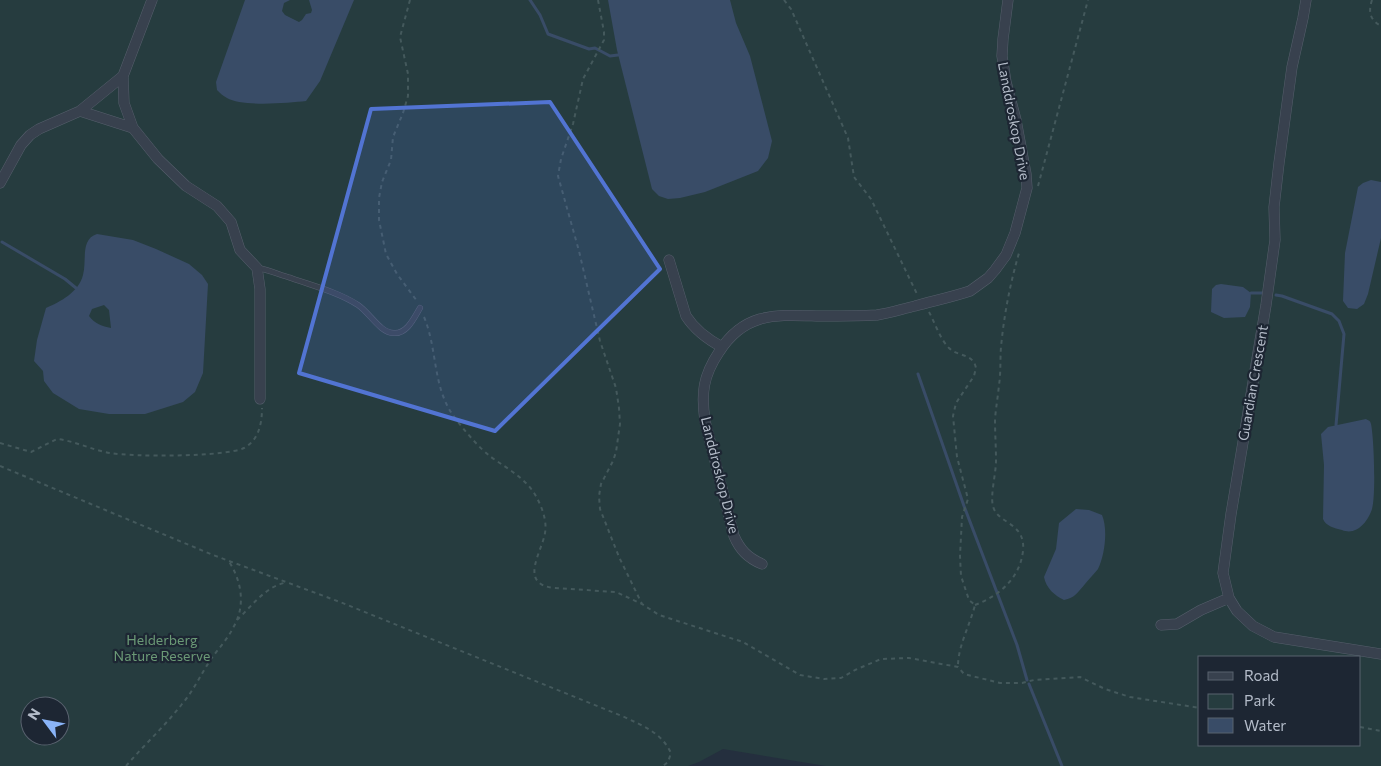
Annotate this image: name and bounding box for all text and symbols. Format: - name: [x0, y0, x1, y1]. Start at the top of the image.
- street label: Landdroskop Drive: [995, 60, 1034, 181]
- street label: Guardian Crescent: [1234, 323, 1271, 442]
- street label: Landdroskop Drive: [698, 415, 743, 535]
- park label: Helderberg Nature Reserve: [114, 631, 210, 664]
- legend: [1198, 656, 1361, 746]
- text: Road: [1244, 666, 1279, 684]
- text: Park: [1244, 691, 1275, 709]
- north arrow: [20, 696, 70, 746]
- text: N: [24, 705, 44, 723]
- text: Water: [1244, 716, 1286, 734]

